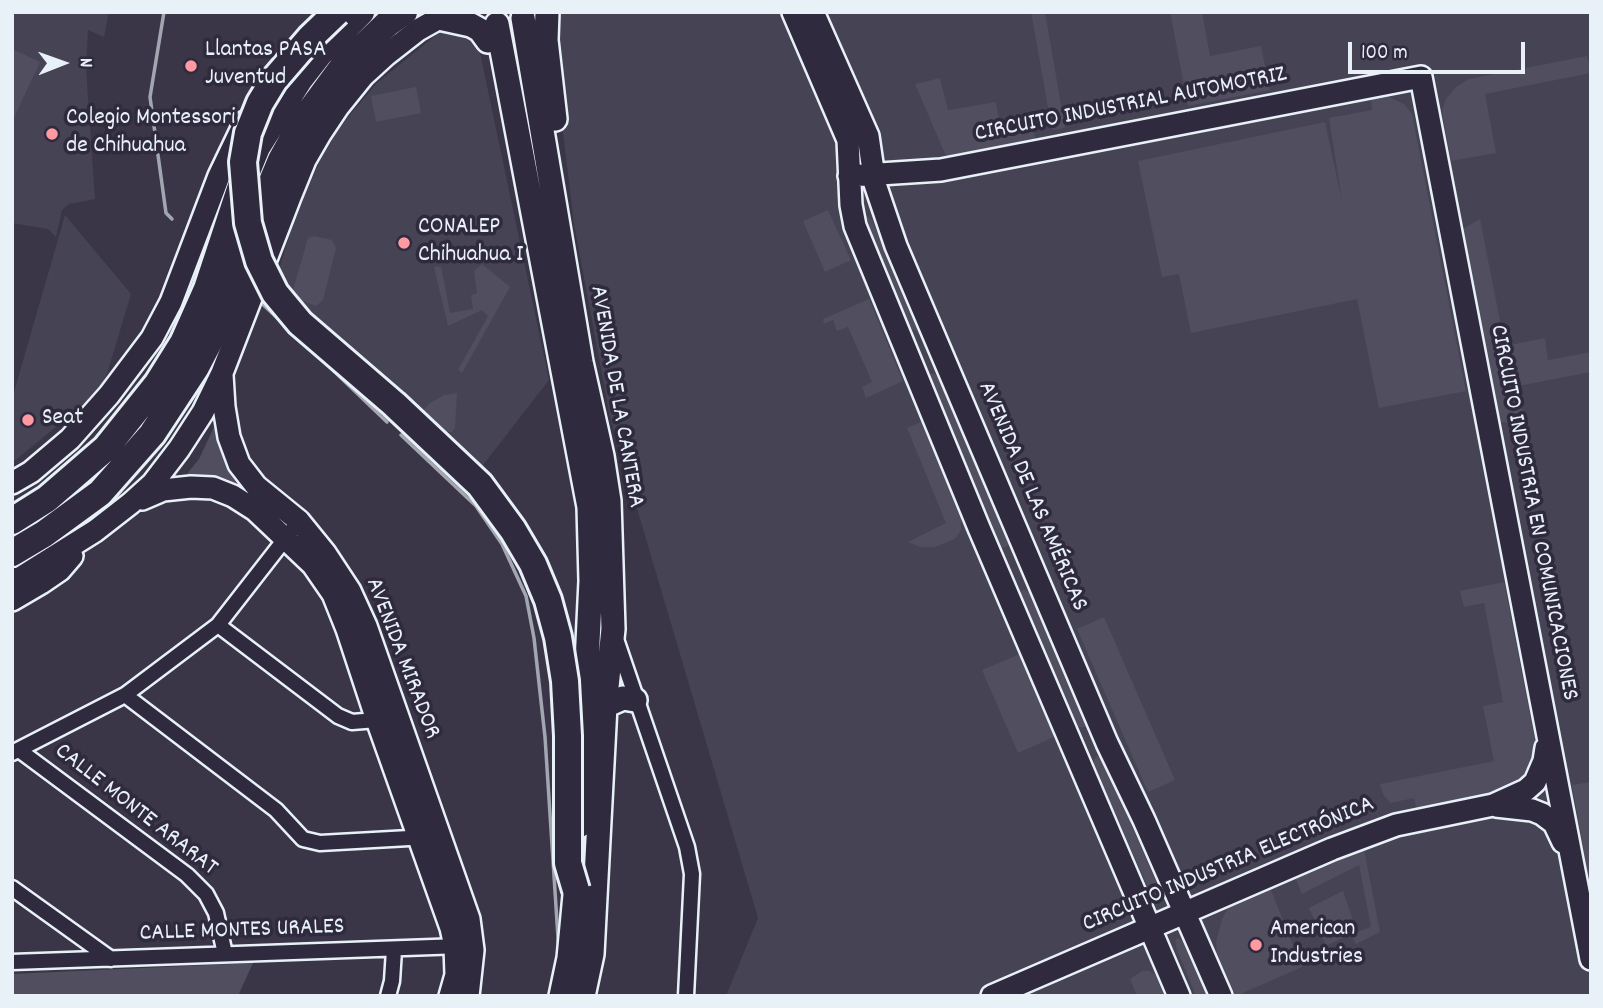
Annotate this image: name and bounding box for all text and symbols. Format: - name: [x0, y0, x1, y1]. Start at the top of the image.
- north arrow: [28, 28, 98, 98]
- scale bar: [1351, 28, 1528, 72]
- place label: Llantas PASA Juventud: [205, 38, 326, 94]
- text: 100 m: [1361, 39, 1408, 69]
- text: N: [71, 58, 98, 68]
- marker: Llantas PASA Juventud: [183, 58, 199, 74]
- street label: CIRCUITO INDUSTRIAL AUTOMOTRIZ: [973, 62, 1289, 150]
- place label: Colegio Montessori de Chihuahua: [66, 106, 235, 162]
- marker: Colegio Montessori de Chihuahua: [44, 126, 60, 142]
- place label: CONALEP Chihuahua I: [418, 215, 523, 271]
- marker: CONALEP Chihuahua I: [396, 235, 412, 251]
- street label: AVENIDA DE LA CANTERA: [581, 284, 649, 510]
- street label: CIRCUITO INDUSTRIA EN COMUNICACIONES: [1481, 323, 1583, 703]
- street label: AVENIDA DE LAS AMÉRICAS: [970, 378, 1092, 616]
- place label: Seat: [42, 406, 83, 434]
- marker: Seat: [20, 412, 36, 428]
- street label: AVENIDA MIRADOR: [357, 575, 445, 743]
- street label: CALLE MONTE ARARAT: [48, 738, 222, 884]
- street label: CIRCUITO INDUSTRIA ELECTRÓNICA: [1079, 791, 1379, 941]
- street label: CALLE MONTES URALES: [139, 914, 345, 950]
- place label: American Industries: [1270, 917, 1363, 973]
- marker: American Industries: [1248, 937, 1264, 953]

